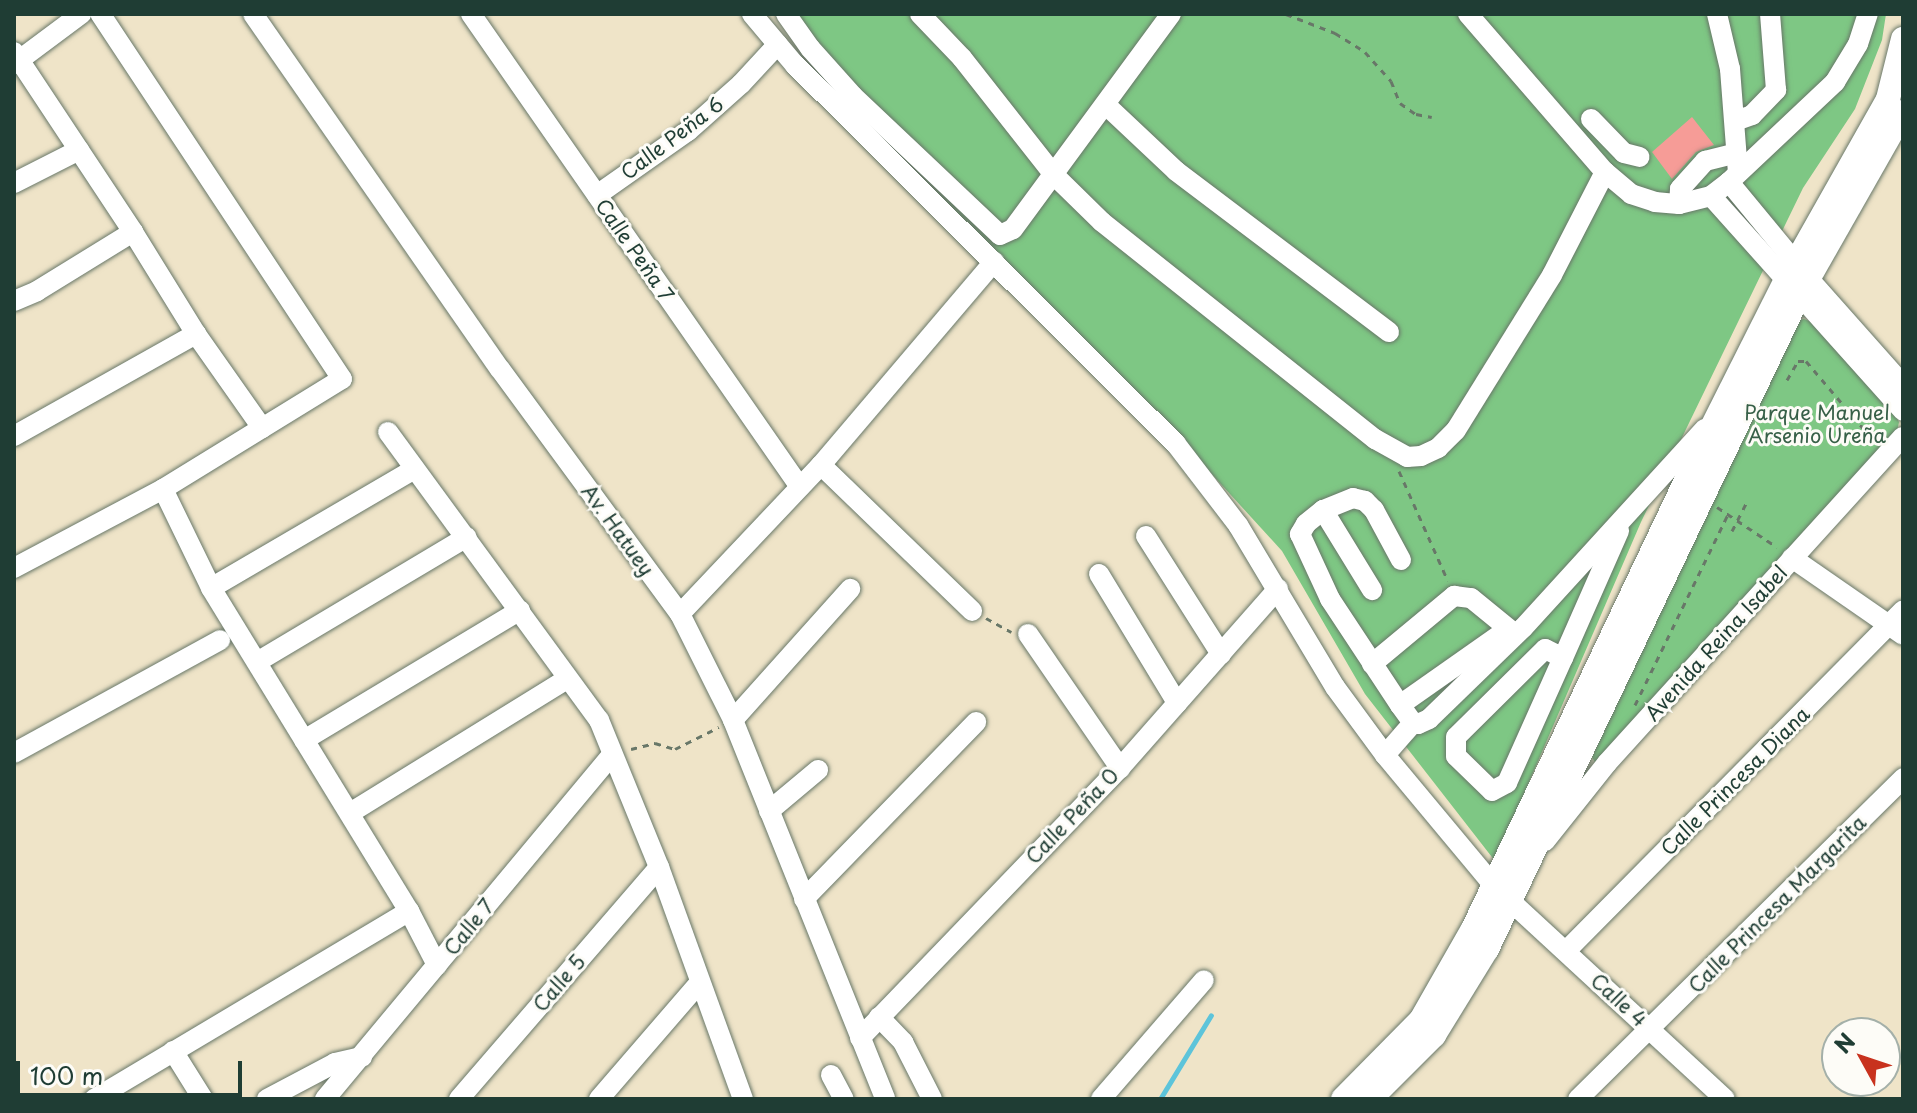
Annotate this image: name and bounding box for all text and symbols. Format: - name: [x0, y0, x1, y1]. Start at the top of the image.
- street label: Calle Peña 6: [616, 91, 728, 185]
- street label: Calle Peña 7: [591, 194, 679, 306]
- park label: Parque Manuel Arsenio Ureña: [1745, 401, 1889, 448]
- street label: Av. Hatuey: [577, 480, 659, 580]
- street label: Avenida Reina Isabel: [1640, 561, 1792, 725]
- street label: Calle Princesa Diana: [1656, 702, 1814, 860]
- street label: Calle Peña 0: [1021, 763, 1123, 869]
- street label: Calle Princesa Margarita: [1683, 810, 1871, 998]
- street label: Calle 7: [438, 894, 500, 960]
- street label: Calle 5: [528, 949, 590, 1017]
- street label: Calle 4: [1586, 968, 1652, 1032]
- north arrow: [1821, 1017, 1901, 1097]
- text: N: [1826, 1025, 1862, 1060]
- scale bar: [20, 1045, 246, 1095]
- text: 100 m: [30, 1057, 103, 1093]

